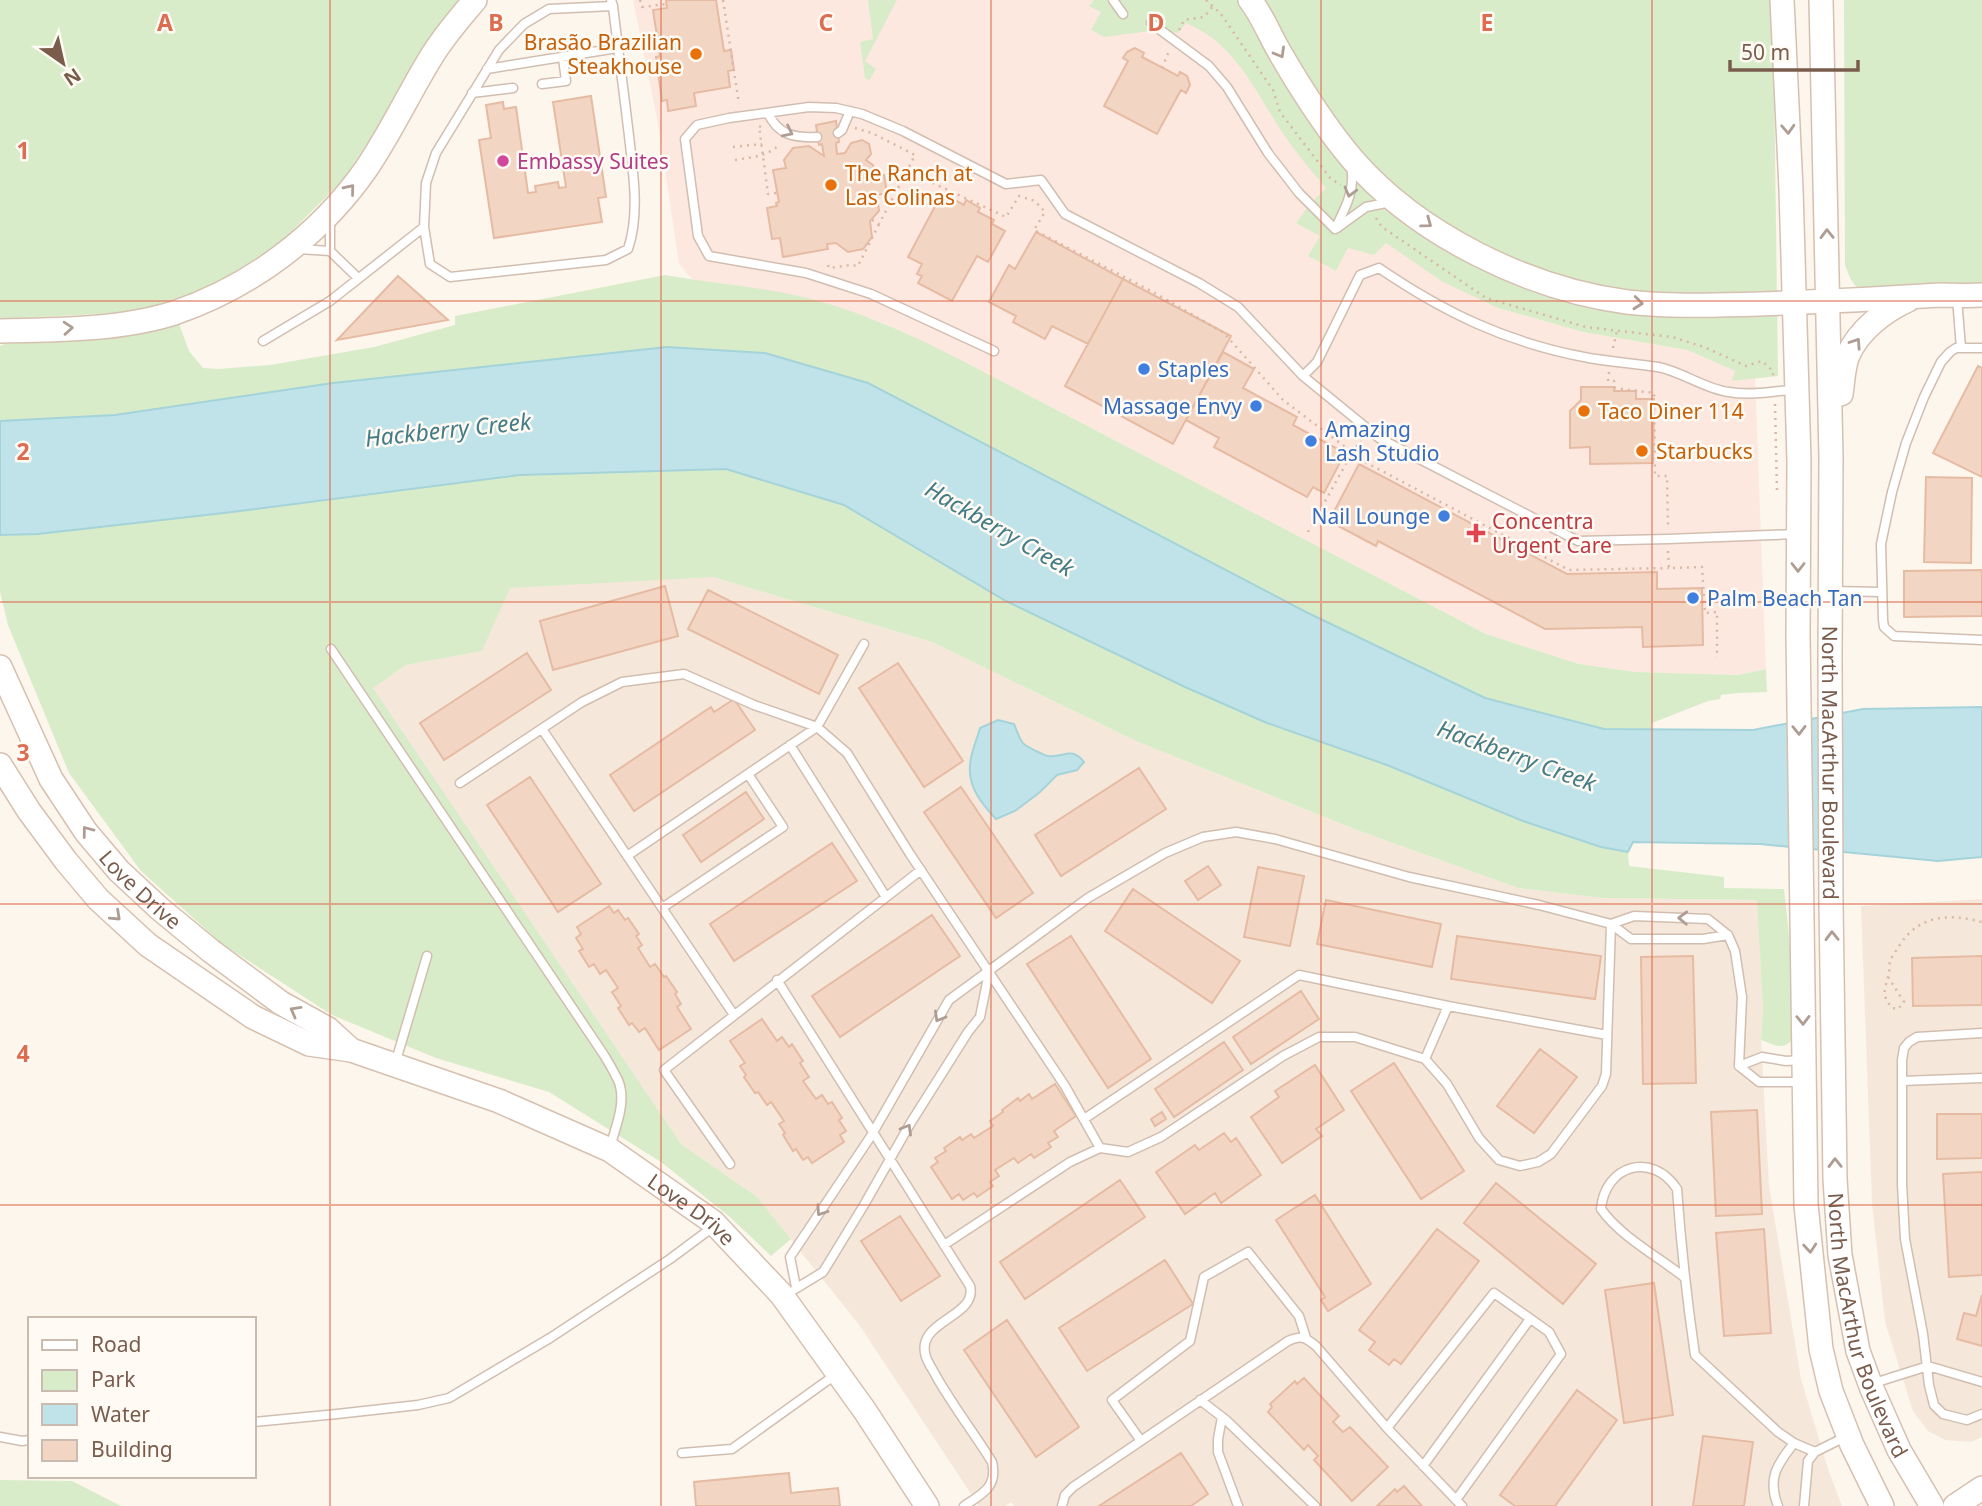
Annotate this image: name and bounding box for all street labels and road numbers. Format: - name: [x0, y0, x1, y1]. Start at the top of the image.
- street label: North MacArthur Boulevard: [1816, 626, 1845, 900]
- street label: Love Drive: [93, 844, 187, 935]
- street label: Love Drive: [642, 1167, 742, 1251]
- street label: North MacArthur Boulevard: [1822, 1192, 1915, 1463]

